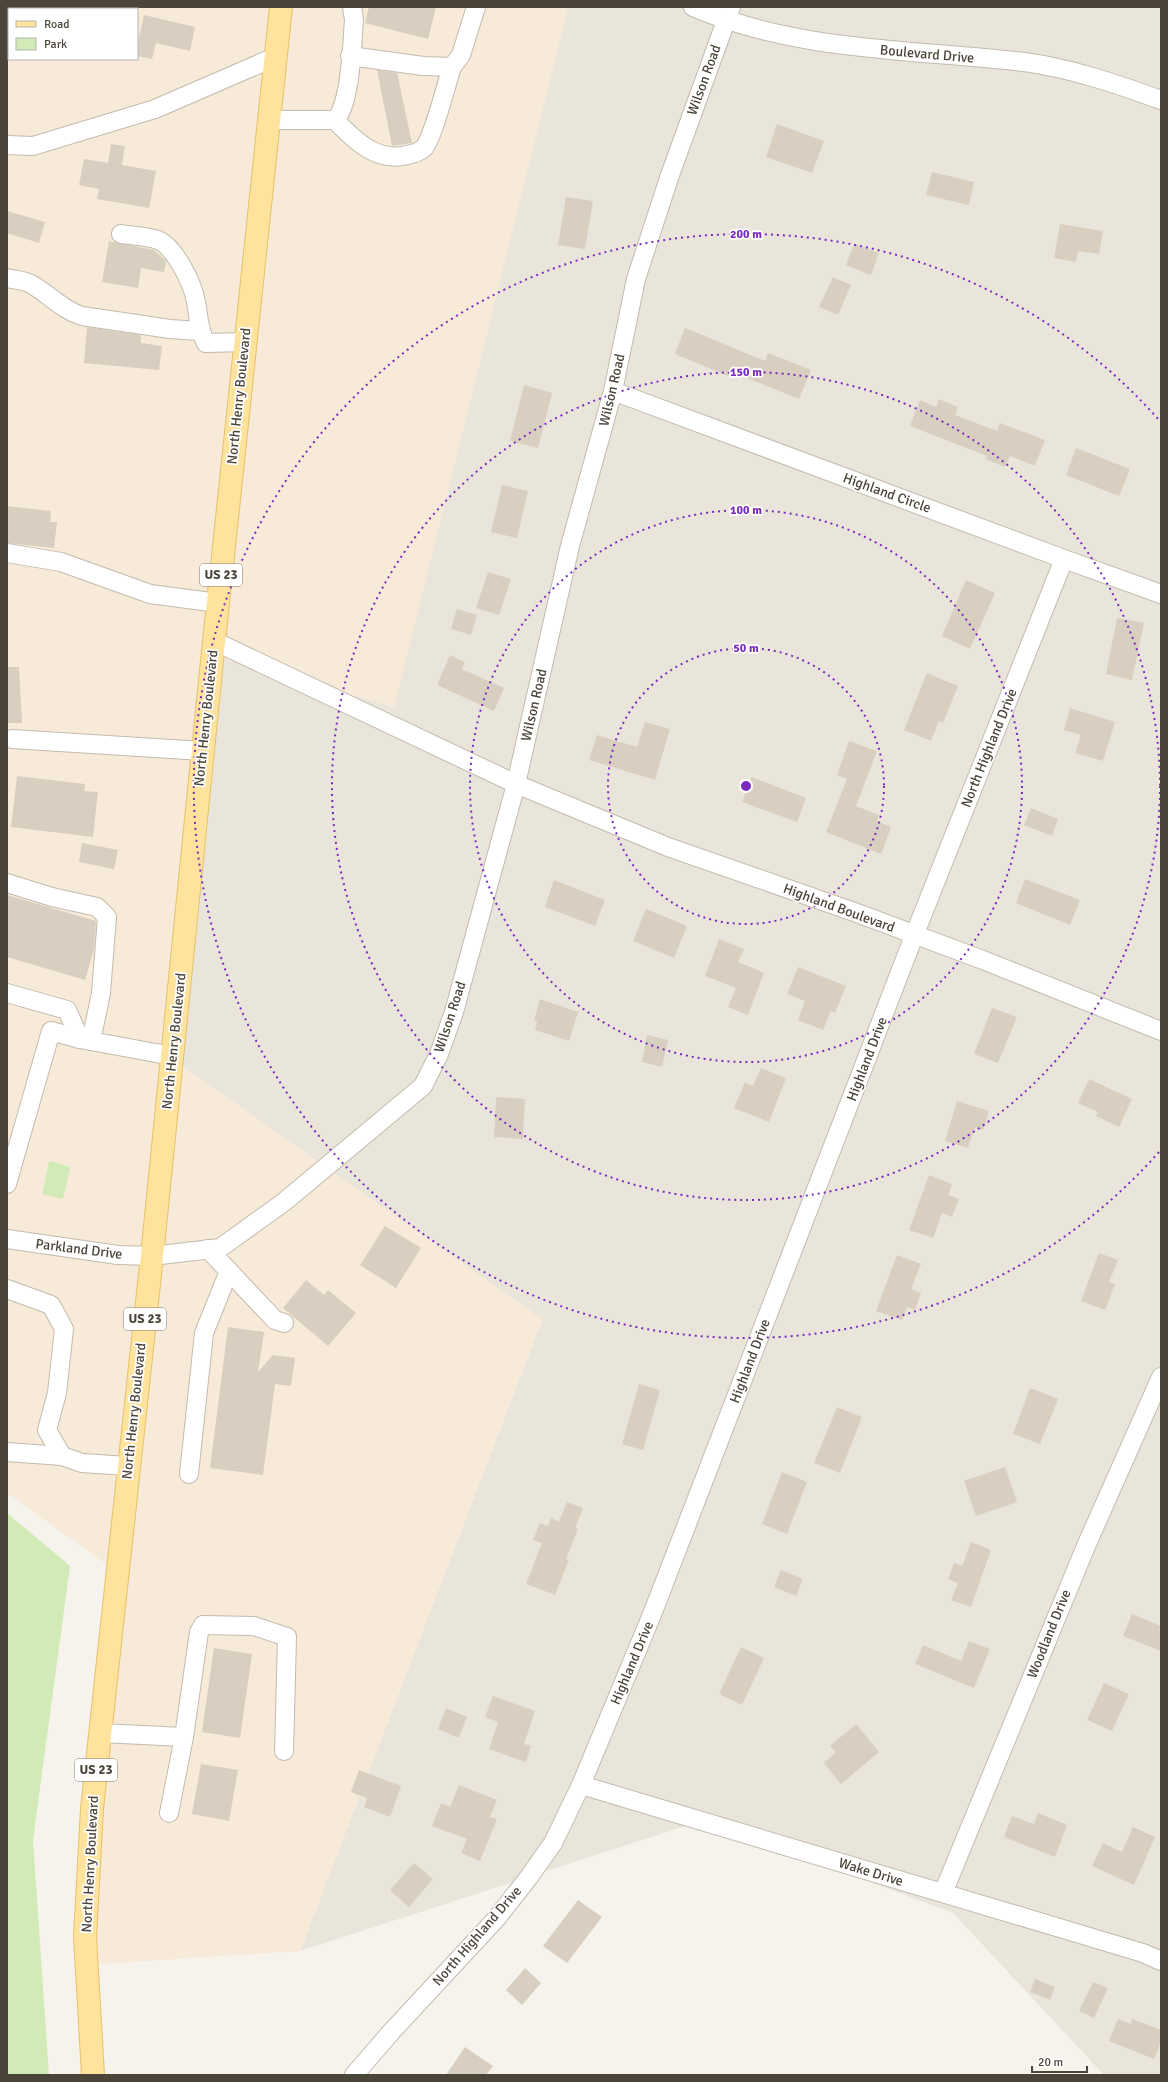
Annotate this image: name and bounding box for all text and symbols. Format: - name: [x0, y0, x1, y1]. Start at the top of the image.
- legend: [8, 8, 138, 60]
- text: Road: [44, 17, 70, 32]
- text: Park: [44, 37, 67, 52]
- street label: Boulevard Drive: [879, 41, 975, 67]
- street label: Wilson Road: [683, 42, 725, 118]
- text: 200 m: [730, 227, 762, 242]
- street label: North Henry Boulevard: [223, 327, 255, 465]
- street label: Wilson Road: [595, 352, 629, 428]
- text: 150 m: [730, 365, 762, 380]
- street label: Highland Circle: [841, 469, 933, 517]
- text: 100 m: [730, 503, 762, 518]
- road number: US 23: [200, 564, 242, 586]
- text: 50 m: [733, 641, 759, 656]
- street label: North Henry Boulevard: [190, 649, 222, 787]
- street label: Wilson Road: [517, 667, 551, 743]
- street label: North Highland Drive: [957, 686, 1021, 810]
- centre of rings: [739, 779, 753, 793]
- street label: Highland Boulevard: [781, 880, 897, 936]
- street label: North Henry Boulevard: [158, 972, 190, 1110]
- street label: Wilson Road: [430, 979, 470, 1055]
- street label: Highland Drive: [843, 1014, 891, 1104]
- street label: Parkland Drive: [35, 1235, 123, 1263]
- road number: US 23: [124, 1308, 166, 1330]
- street label: Highland Drive: [726, 1316, 774, 1406]
- street label: North Henry Boulevard: [118, 1342, 150, 1480]
- street label: Woodland Drive: [1024, 1587, 1074, 1681]
- street label: Highland Drive: [607, 1619, 657, 1707]
- road number: US 23: [75, 1759, 117, 1781]
- street label: North Henry Boulevard: [78, 1795, 102, 1933]
- street label: Wake Drive: [837, 1854, 905, 1890]
- street label: North Highland Drive: [429, 1883, 525, 1989]
- scale bar: [1032, 2048, 1087, 2074]
- text: 20 m: [1038, 2055, 1063, 2070]

